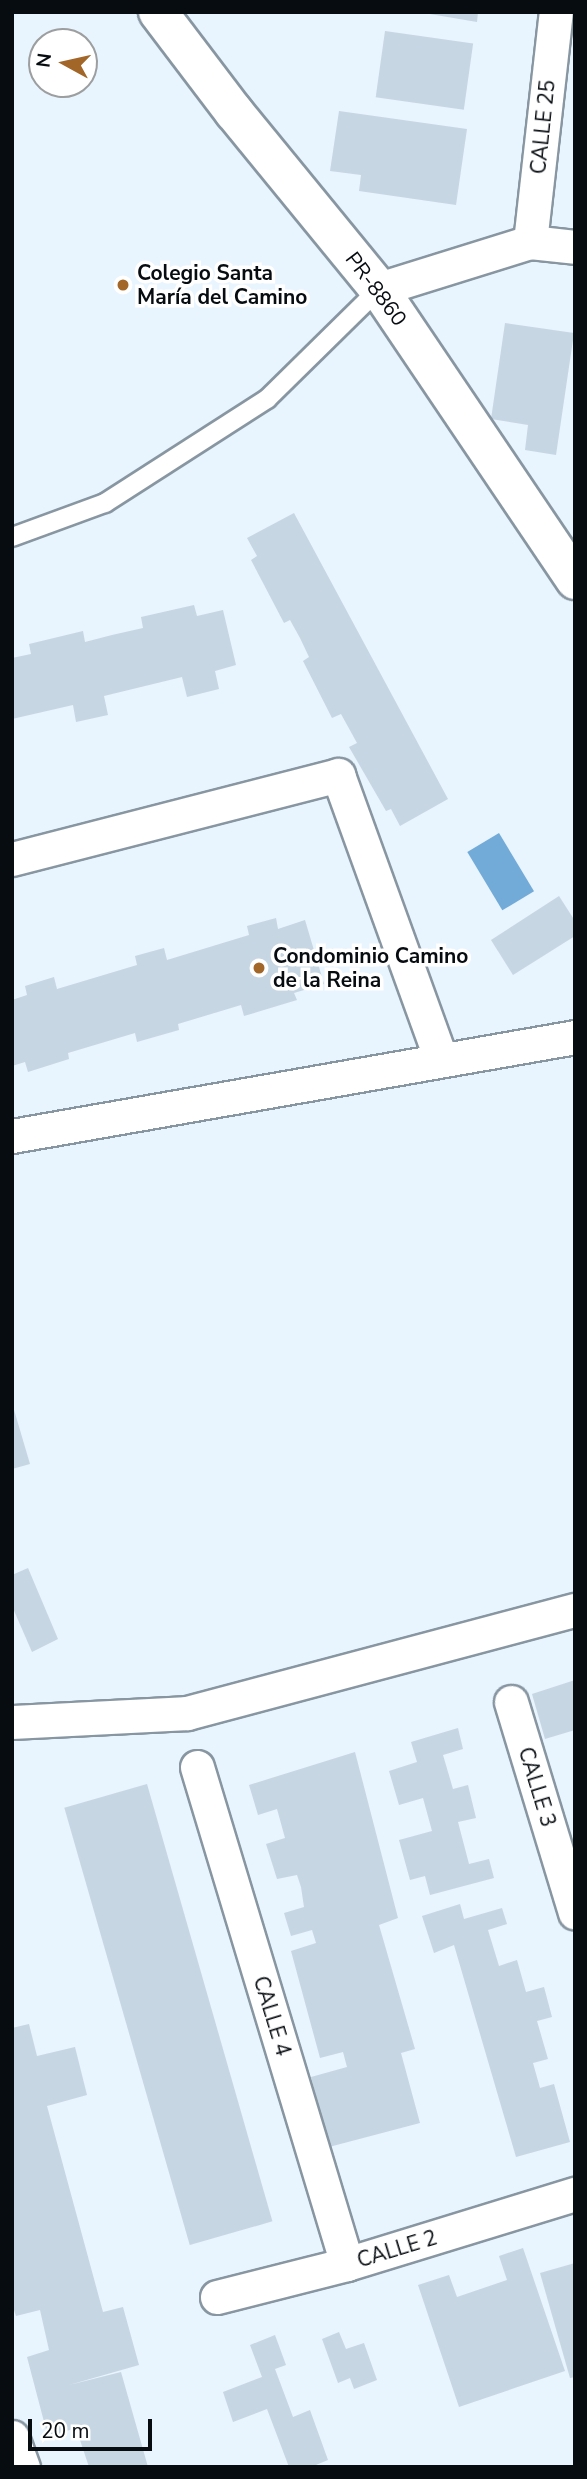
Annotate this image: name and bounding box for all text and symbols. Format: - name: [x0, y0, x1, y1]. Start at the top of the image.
- north arrow: [28, 28, 98, 98]
- text: N: [30, 52, 58, 69]
- street label: CALLE 25: [526, 79, 560, 175]
- street label: PR-8860: [340, 247, 412, 331]
- place label: Colegio Santa María del Camino: [137, 260, 307, 310]
- marker: Colegio Santa María del Camino: [115, 277, 131, 293]
- place label: Condominio Camino de la Reina: [273, 943, 468, 993]
- marker: Condominio Camino de la Reina: [251, 960, 267, 976]
- street label: CALLE 3: [513, 1744, 561, 1830]
- street label: CALLE 4: [248, 1973, 296, 2059]
- street label: CALLE 2: [354, 2225, 440, 2273]
- scale bar: [32, 2406, 156, 2450]
- text: 20 m: [41, 2417, 90, 2445]

